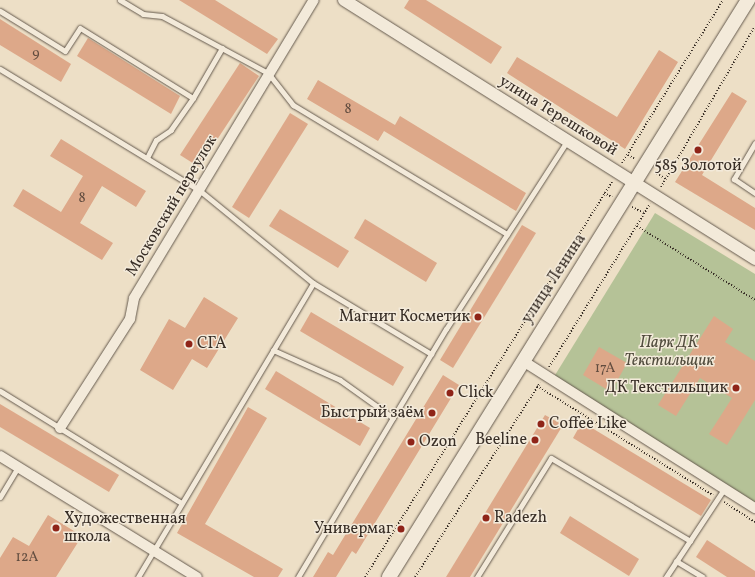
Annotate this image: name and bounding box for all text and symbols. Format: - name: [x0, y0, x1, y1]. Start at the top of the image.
- house number: 9: [32, 46, 40, 62]
- street label: улица Терешковой: [495, 72, 621, 160]
- house number: 8: [344, 102, 352, 118]
- street label: Московский переулок: [122, 132, 222, 280]
- marker: 585 Золотой: [693, 145, 703, 155]
- place label: 585 Золотой: [654, 156, 742, 176]
- house number: 8: [78, 191, 86, 207]
- street label: улица Ленина: [518, 230, 590, 328]
- place label: Магнит Косметик: [339, 307, 470, 327]
- marker: Магнит Косметик: [473, 312, 483, 322]
- park label: Парк ДК Текстильщик: [624, 333, 714, 371]
- place label: СГА: [197, 334, 227, 354]
- marker: СГА: [184, 339, 194, 349]
- house number: 17А: [595, 361, 615, 377]
- place label: ДК Текстильщик: [605, 378, 728, 398]
- place label: Click: [458, 383, 494, 403]
- marker: ДК Текстильщик: [731, 383, 741, 393]
- marker: Click: [445, 388, 455, 398]
- place label: Быстрый заём: [321, 403, 424, 423]
- marker: Быстрый заём: [427, 408, 437, 418]
- place label: Coffee Like: [549, 414, 627, 434]
- marker: Coffee Like: [536, 419, 546, 429]
- place label: Beeline: [475, 430, 527, 450]
- place label: Ozon: [419, 432, 457, 452]
- marker: Beeline: [530, 435, 540, 445]
- marker: Ozon: [406, 437, 416, 447]
- place label: Radezh: [494, 508, 547, 528]
- place label: Художественная школа: [64, 509, 186, 547]
- marker: Radezh: [481, 513, 491, 523]
- place label: Универмаг: [314, 519, 393, 539]
- marker: Художественная школа: [51, 523, 61, 533]
- marker: Универмаг: [396, 524, 406, 534]
- house number: 12А: [16, 550, 38, 566]

